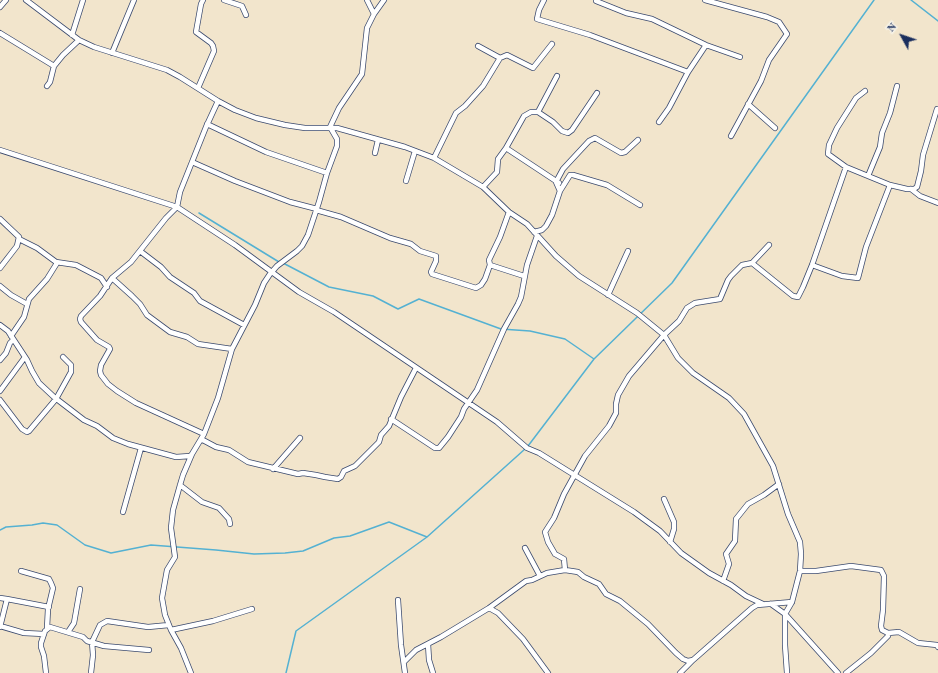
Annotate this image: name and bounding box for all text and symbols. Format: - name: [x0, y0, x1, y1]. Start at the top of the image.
- north arrow: [882, 16, 922, 56]
- text: N: [886, 21, 899, 35]

